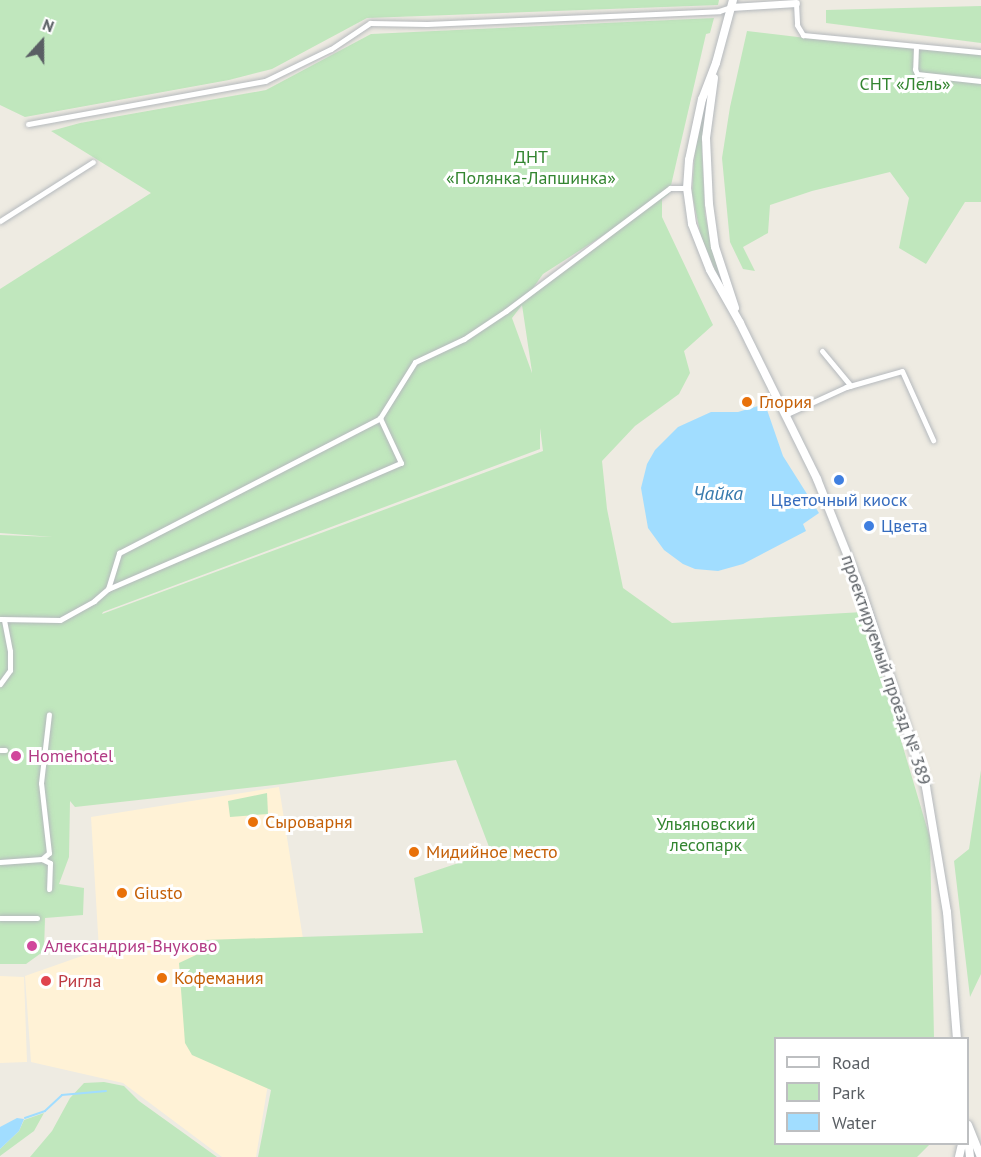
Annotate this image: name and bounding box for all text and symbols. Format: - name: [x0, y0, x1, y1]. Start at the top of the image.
- north arrow: [12, 12, 72, 72]
- text: N: [40, 14, 57, 36]
- park label: СНТ «Лель»: [859, 73, 951, 95]
- park label: ДНТ «Полянка-Лапшинка»: [446, 147, 616, 190]
- place label: Глория: [759, 391, 812, 413]
- marker: Глория: [740, 395, 754, 409]
- marker: Цветочный киоск: [832, 473, 846, 487]
- water label: Чайка: [693, 481, 743, 505]
- place label: Цветочный киоск: [771, 489, 907, 511]
- place label: Цвета: [881, 515, 928, 537]
- marker: Цвета: [862, 519, 876, 533]
- street label: проектируемый проезд № 389: [836, 552, 936, 788]
- place label: Homehotel: [28, 745, 113, 767]
- marker: Homehotel: [9, 749, 23, 763]
- place label: Сыроварня: [265, 811, 352, 833]
- park label: Ульяновский лесопарк: [656, 814, 756, 856]
- marker: Сыроварня: [246, 815, 260, 829]
- place label: Мидийное место: [426, 841, 558, 863]
- marker: Мидийное место: [407, 845, 421, 859]
- place label: Giusto: [134, 882, 183, 904]
- marker: Giusto: [115, 886, 129, 900]
- place label: Александрия-Внуково: [44, 935, 217, 957]
- marker: Александрия-Внуково: [25, 939, 39, 953]
- place label: Кофемания: [174, 967, 263, 989]
- place label: Ригла: [58, 970, 102, 992]
- marker: Кофемания: [155, 971, 169, 985]
- marker: Ригла: [39, 974, 53, 988]
- legend: [774, 1037, 969, 1145]
- text: Road: [832, 1051, 870, 1074]
- text: Park: [832, 1081, 865, 1104]
- text: Water: [832, 1111, 876, 1134]

